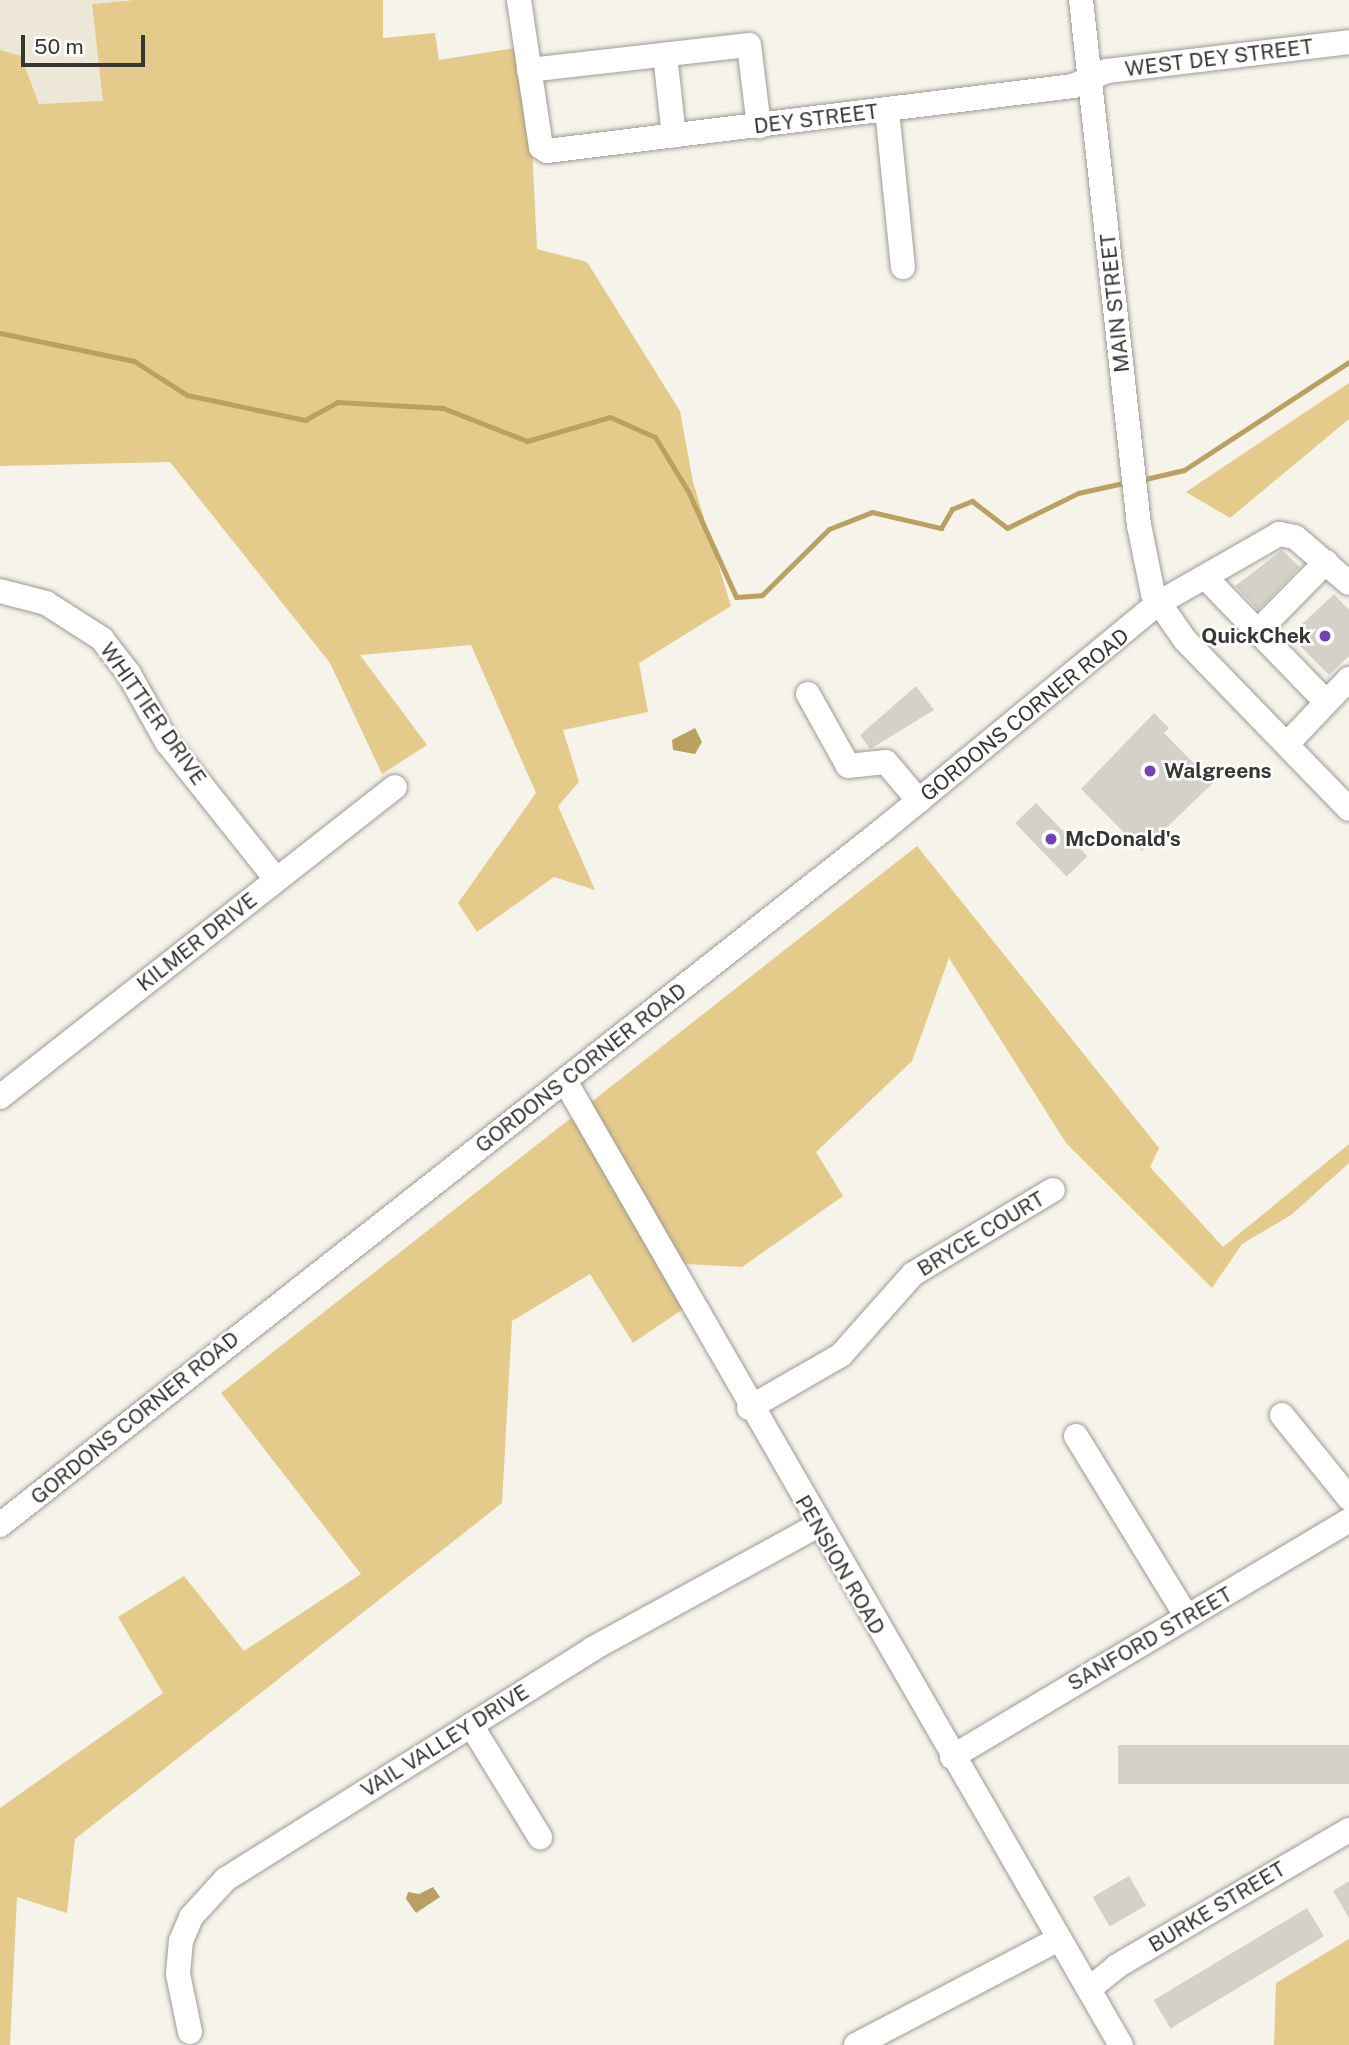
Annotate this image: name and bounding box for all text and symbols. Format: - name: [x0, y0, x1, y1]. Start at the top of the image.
- scale bar: [24, 21, 149, 65]
- text: 50 m: [34, 34, 84, 59]
- street label: WEST DEY STREET: [1123, 34, 1315, 82]
- street label: DEY STREET: [752, 99, 880, 139]
- street label: MAIN STREET: [1095, 232, 1135, 374]
- street label: GORDONS CORNER ROAD: [916, 623, 1134, 807]
- place label: QuickChek: [1201, 623, 1311, 649]
- marker: QuickChek: [1317, 628, 1333, 644]
- street label: WHITTIER DRIVE: [95, 638, 211, 790]
- place label: Walgreens: [1164, 758, 1272, 784]
- marker: Walgreens: [1142, 763, 1158, 779]
- place label: McDonald's: [1065, 826, 1181, 852]
- marker: McDonald's: [1043, 831, 1059, 847]
- street label: KILMER DRIVE: [132, 887, 262, 997]
- street label: GORDONS CORNER ROAD: [471, 978, 691, 1158]
- street label: BRYCE COURT: [913, 1186, 1049, 1282]
- street label: GORDONS CORNER ROAD: [26, 1326, 244, 1510]
- street label: PENSION ROAD: [790, 1491, 890, 1639]
- street label: SANFORD STREET: [1063, 1582, 1237, 1696]
- street label: VAIL VALLEY DRIVE: [356, 1679, 534, 1803]
- street label: BURKE STREET: [1144, 1856, 1290, 1958]

